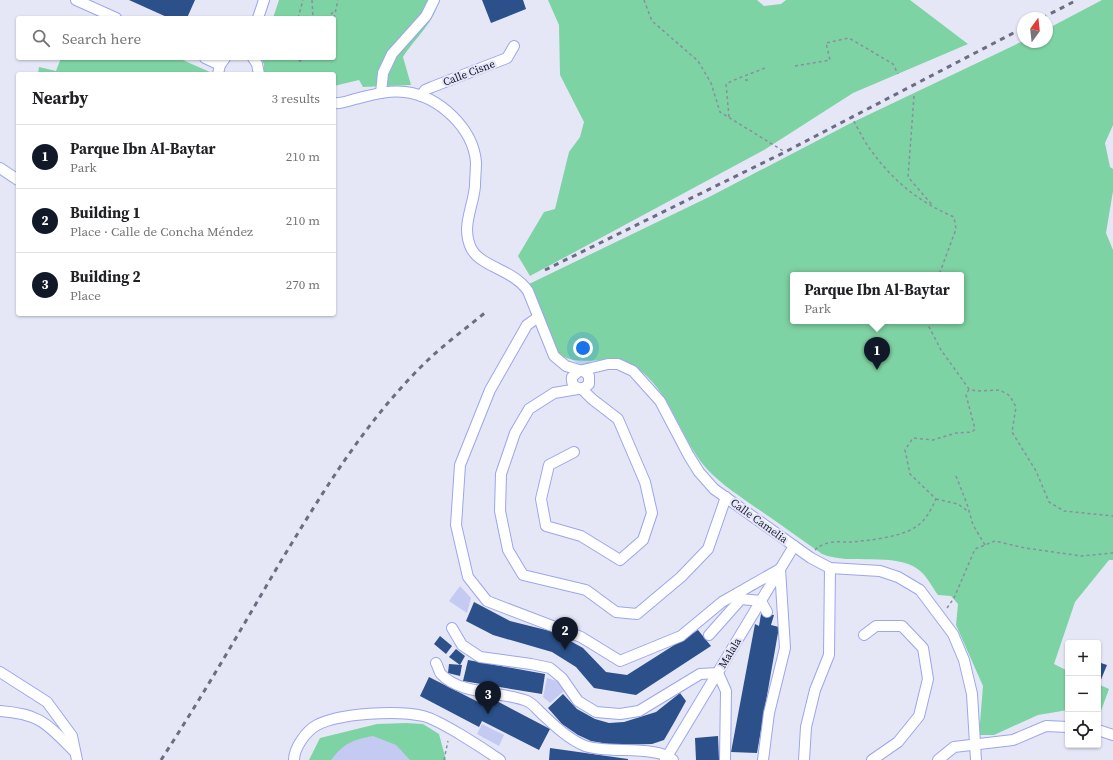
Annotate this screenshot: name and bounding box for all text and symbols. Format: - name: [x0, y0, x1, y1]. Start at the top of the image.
- north arrow: [1017, 12, 1053, 48]
- search box: [16, 16, 336, 60]
- icon: search: [30, 27, 52, 49]
- text: Search here: [62, 28, 141, 49]
- street label: Calle Cisne: [441, 56, 498, 90]
- text: Nearby: [32, 86, 88, 110]
- text: 3 results: [272, 90, 320, 107]
- text: Parque Ibn Al-Baytar: [70, 138, 216, 159]
- text: 1: [41, 148, 49, 165]
- text: 210 m: [286, 148, 320, 165]
- text: Park: [70, 159, 97, 176]
- text: Building 1: [70, 202, 141, 223]
- text: 2: [41, 212, 49, 229]
- text: 210 m: [286, 212, 320, 229]
- text: Place · Calle de Concha Méndez: [70, 223, 253, 240]
- text: Building 2: [70, 266, 141, 287]
- popup: [790, 272, 964, 324]
- text: 3: [41, 276, 49, 293]
- text: 270 m: [286, 276, 320, 293]
- text: Parque Ibn Al-Baytar: [804, 279, 950, 300]
- text: Place: [70, 287, 101, 304]
- text: Park: [804, 300, 831, 317]
- pin: 1: [864, 337, 890, 370]
- your location: [573, 338, 593, 358]
- street label: Calle Camelia: [727, 495, 791, 547]
- pin: 2: [552, 617, 578, 650]
- street label: Malala: [715, 635, 745, 671]
- map controls: [1065, 640, 1101, 748]
- button: +: [1065, 640, 1101, 676]
- button: −: [1065, 676, 1101, 712]
- pin: 3: [475, 681, 501, 714]
- button: locate: [1065, 712, 1101, 748]

